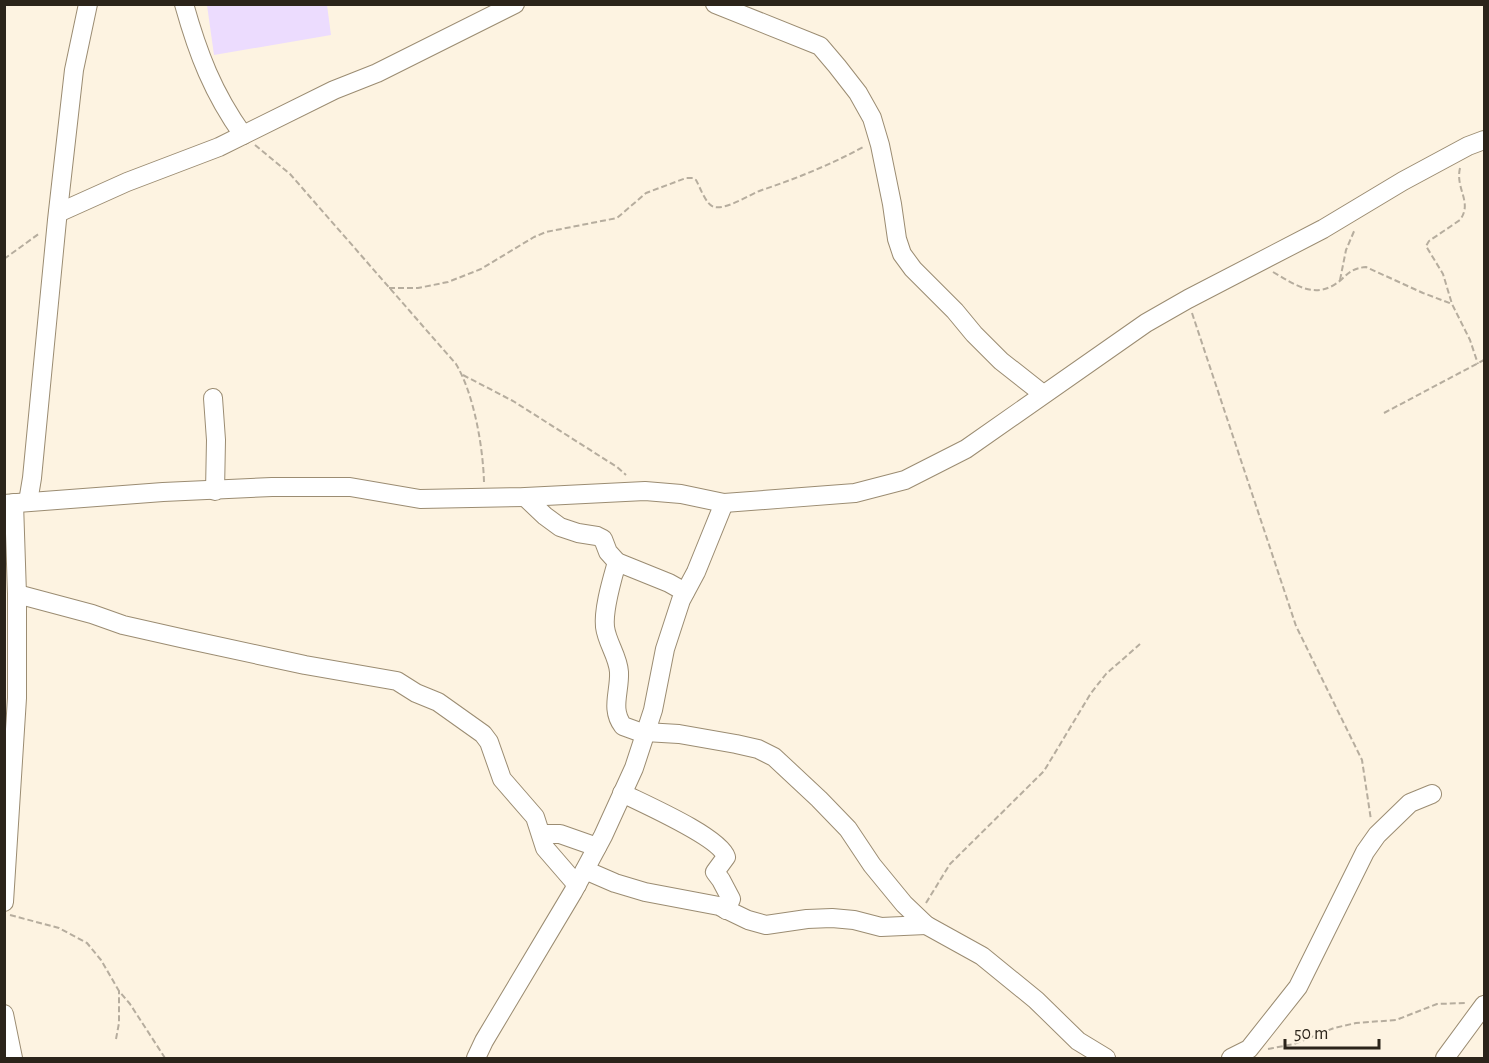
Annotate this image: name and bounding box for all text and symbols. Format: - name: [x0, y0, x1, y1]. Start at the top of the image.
- scale bar: [1285, 1012, 1380, 1050]
- text: 50 m: [1294, 1025, 1328, 1043]

